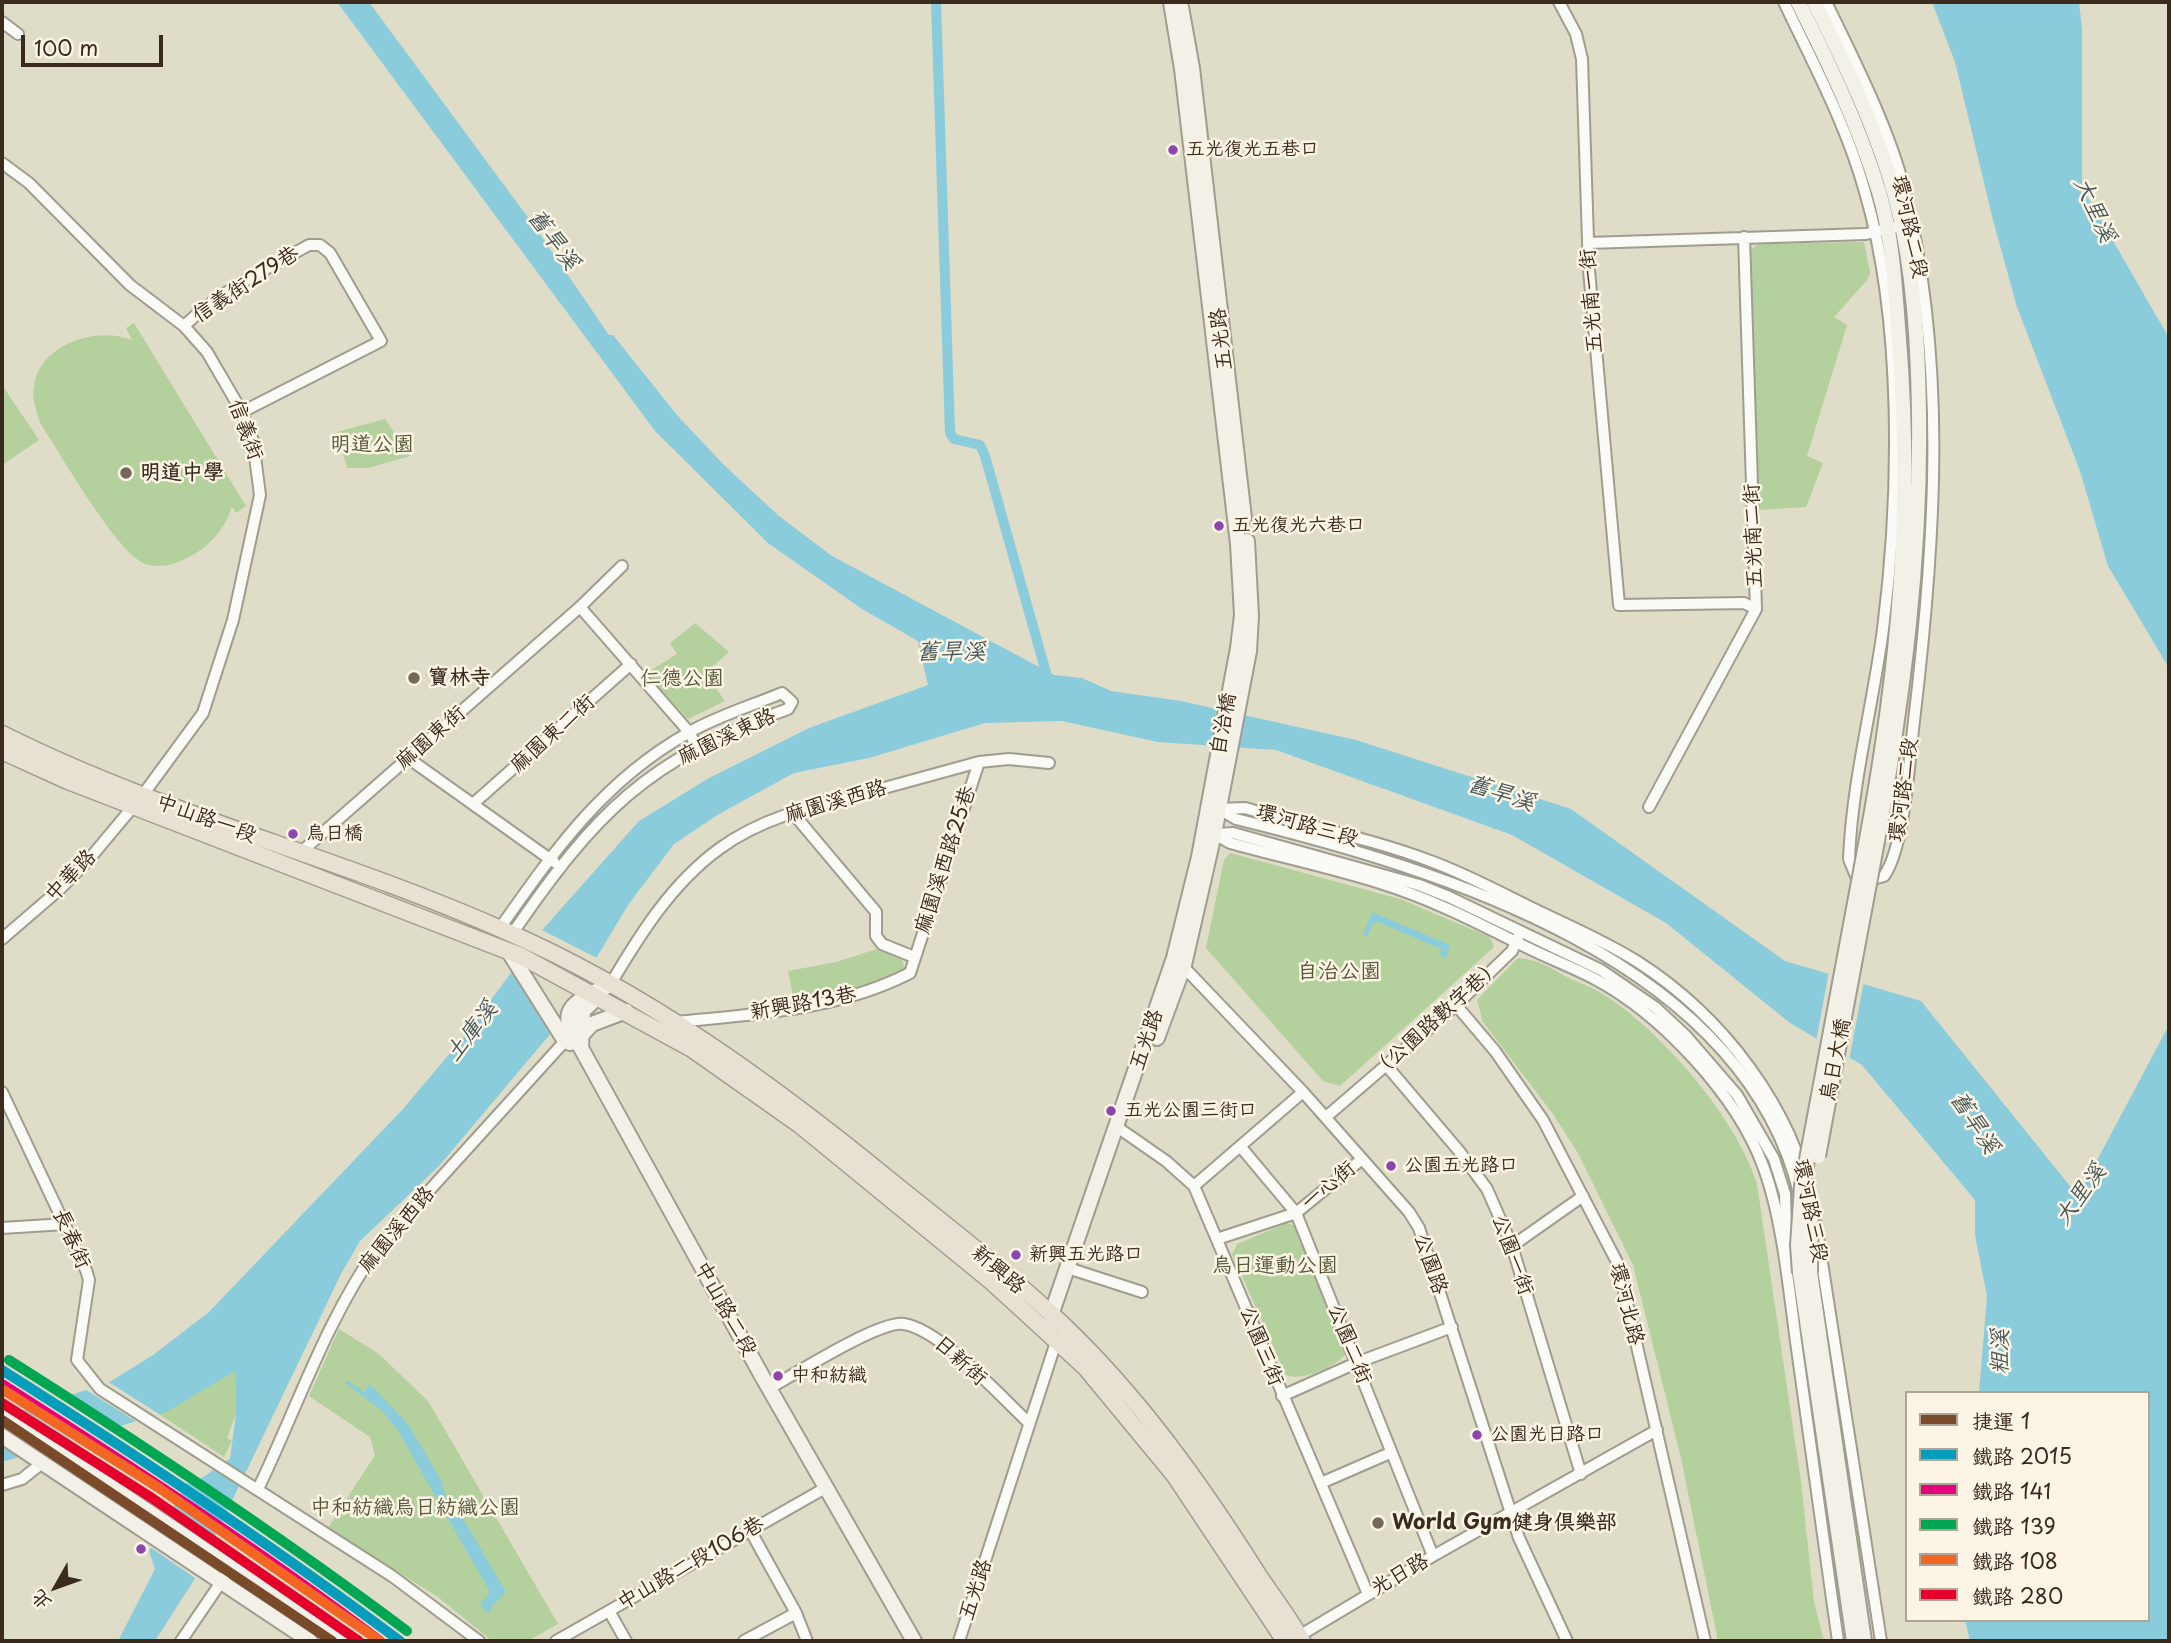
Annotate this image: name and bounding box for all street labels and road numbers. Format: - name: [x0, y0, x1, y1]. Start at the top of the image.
- street label: 環河路二段: [1886, 173, 1932, 281]
- street label: 信義街279巷: [188, 241, 304, 329]
- street label: 五光南一街: [1576, 248, 1608, 354]
- street label: 五光路: [1206, 306, 1238, 372]
- street label: 信義街: [222, 396, 268, 464]
- street label: 五光南二街: [1740, 483, 1768, 589]
- street label: 麻園東二街: [506, 690, 600, 778]
- street label: 自治橋: [1206, 691, 1242, 757]
- street label: 麻園東街: [391, 701, 471, 775]
- street label: 麻園溪東路: [674, 703, 780, 771]
- street label: 環河路二段: [1884, 736, 1924, 844]
- street label: 麻園溪西路: [782, 775, 890, 829]
- street label: 麻園溪西路25巷: [910, 783, 982, 937]
- street label: 中山路一段: [152, 789, 260, 849]
- street label: 環河路三段: [1253, 799, 1361, 853]
- street label: 中華路: [40, 845, 102, 907]
- street label: （公園路數字巷）: [1366, 953, 1508, 1085]
- street label: 新興路13巷: [748, 982, 858, 1026]
- street label: 五光路: [1125, 1006, 1169, 1074]
- street label: 烏日大橋: [1816, 1016, 1856, 1104]
- street label: 一心街: [1297, 1156, 1361, 1216]
- street label: 環河路三段: [1788, 1157, 1832, 1265]
- street label: 麻園溪西路: [354, 1182, 440, 1278]
- street label: 長春街: [47, 1205, 95, 1273]
- street label: 公園一街: [1486, 1211, 1538, 1299]
- street label: 公園路: [1408, 1230, 1452, 1298]
- street label: 新興路: [966, 1240, 1030, 1300]
- street label: 中山路二段: [689, 1257, 761, 1361]
- street label: 環河北路: [1604, 1260, 1648, 1348]
- street label: 公園二街: [1322, 1300, 1376, 1388]
- street label: 公園三街: [1234, 1302, 1288, 1390]
- street label: 日新街: [928, 1331, 992, 1391]
- street label: 中山路二段106巷: [613, 1512, 769, 1616]
- street label: 光日路: [1366, 1548, 1434, 1602]
- street label: 五光路: [954, 1556, 998, 1624]

